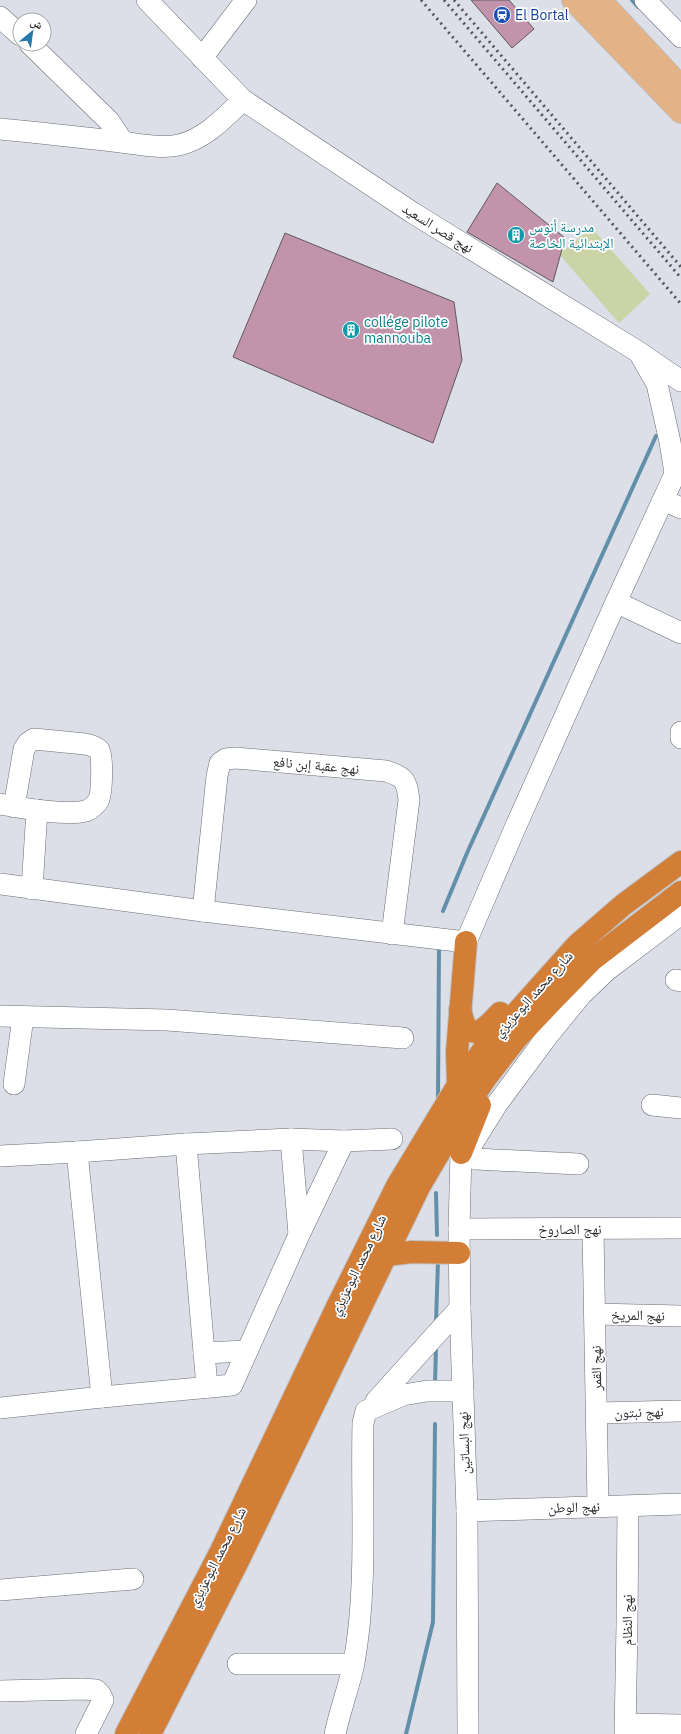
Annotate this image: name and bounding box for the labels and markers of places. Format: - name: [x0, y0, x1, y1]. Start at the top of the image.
- station icon: El Bortal: [492, 5, 512, 25]
- place label: El Bortal: [515, 6, 569, 24]
- place label: مدرسة أنوس الإبتدائية الخاصة: [529, 218, 613, 252]
- building icon: مدرسة أنوس الإبتدائية الخاصة: [506, 225, 526, 245]
- place label: collége pilote mannouba: [364, 313, 448, 347]
- building icon: collége pilote mannouba: [341, 320, 361, 340]

